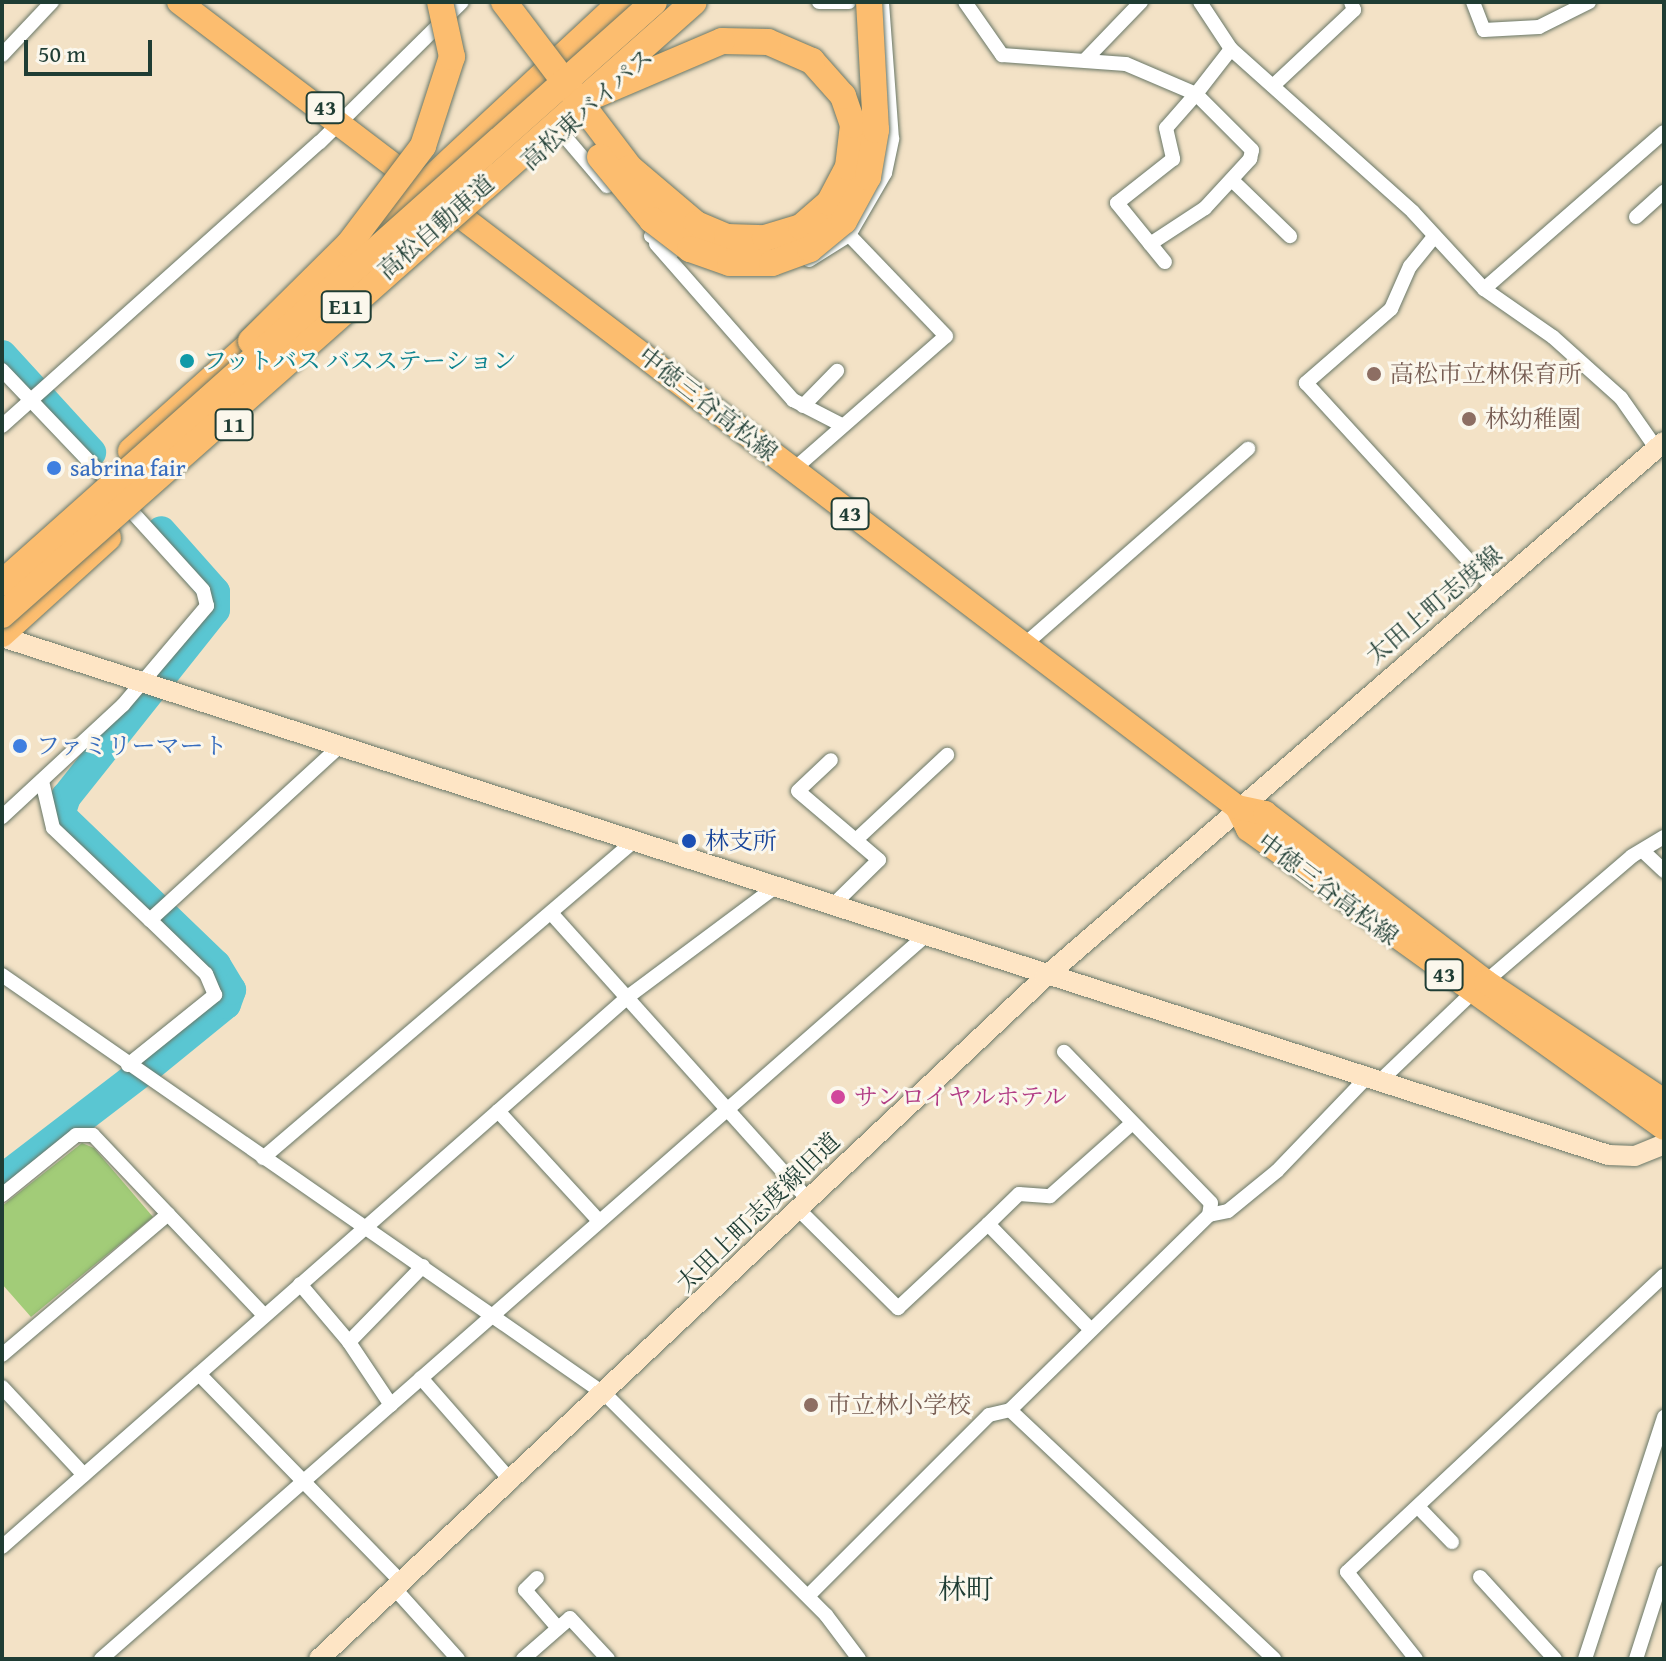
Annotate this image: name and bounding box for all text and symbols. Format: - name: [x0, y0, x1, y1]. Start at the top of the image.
- scale bar: [28, 24, 156, 74]
- text: 50 m: [38, 36, 86, 71]
- street label: 高松東バイパス: [515, 42, 659, 176]
- road number: 43: [305, 90, 345, 126]
- street label: 高松自動車道: [372, 169, 500, 285]
- road number: E11: [320, 289, 372, 325]
- street label: 中徳三谷高松線: [633, 341, 783, 467]
- place label: フットバス バスステーション: [203, 347, 520, 375]
- marker: フットバス バスステーション: [178, 352, 196, 370]
- place label: 高松市立林保育所: [1390, 360, 1582, 388]
- marker: 高松市立林保育所: [1365, 365, 1383, 383]
- place label: 林幼稚園: [1485, 405, 1581, 433]
- road number: 11: [214, 407, 254, 443]
- marker: 林幼稚園: [1460, 410, 1478, 428]
- place label: sabrina fair: [70, 454, 186, 482]
- marker: sabrina fair: [45, 459, 63, 477]
- road number: 43: [830, 496, 870, 532]
- street label: 太田上町志度線: [1360, 540, 1508, 670]
- place label: ファミリーマート: [36, 732, 228, 760]
- marker: ファミリーマート: [11, 737, 29, 755]
- place label: 林支所: [705, 827, 777, 855]
- street label: 中徳三谷高松線: [1252, 827, 1404, 951]
- marker: 林支所: [680, 832, 698, 850]
- road number: 43: [1424, 957, 1464, 993]
- place label: サンロイヤルホテル: [854, 1083, 1070, 1111]
- marker: サンロイヤルホテル: [829, 1088, 847, 1106]
- street label: 太田上町志度線旧道: [670, 1127, 846, 1297]
- place label: 市立林小学校: [827, 1391, 971, 1419]
- marker: 市立林小学校: [802, 1396, 820, 1414]
- district label: 林町: [938, 1572, 994, 1606]

